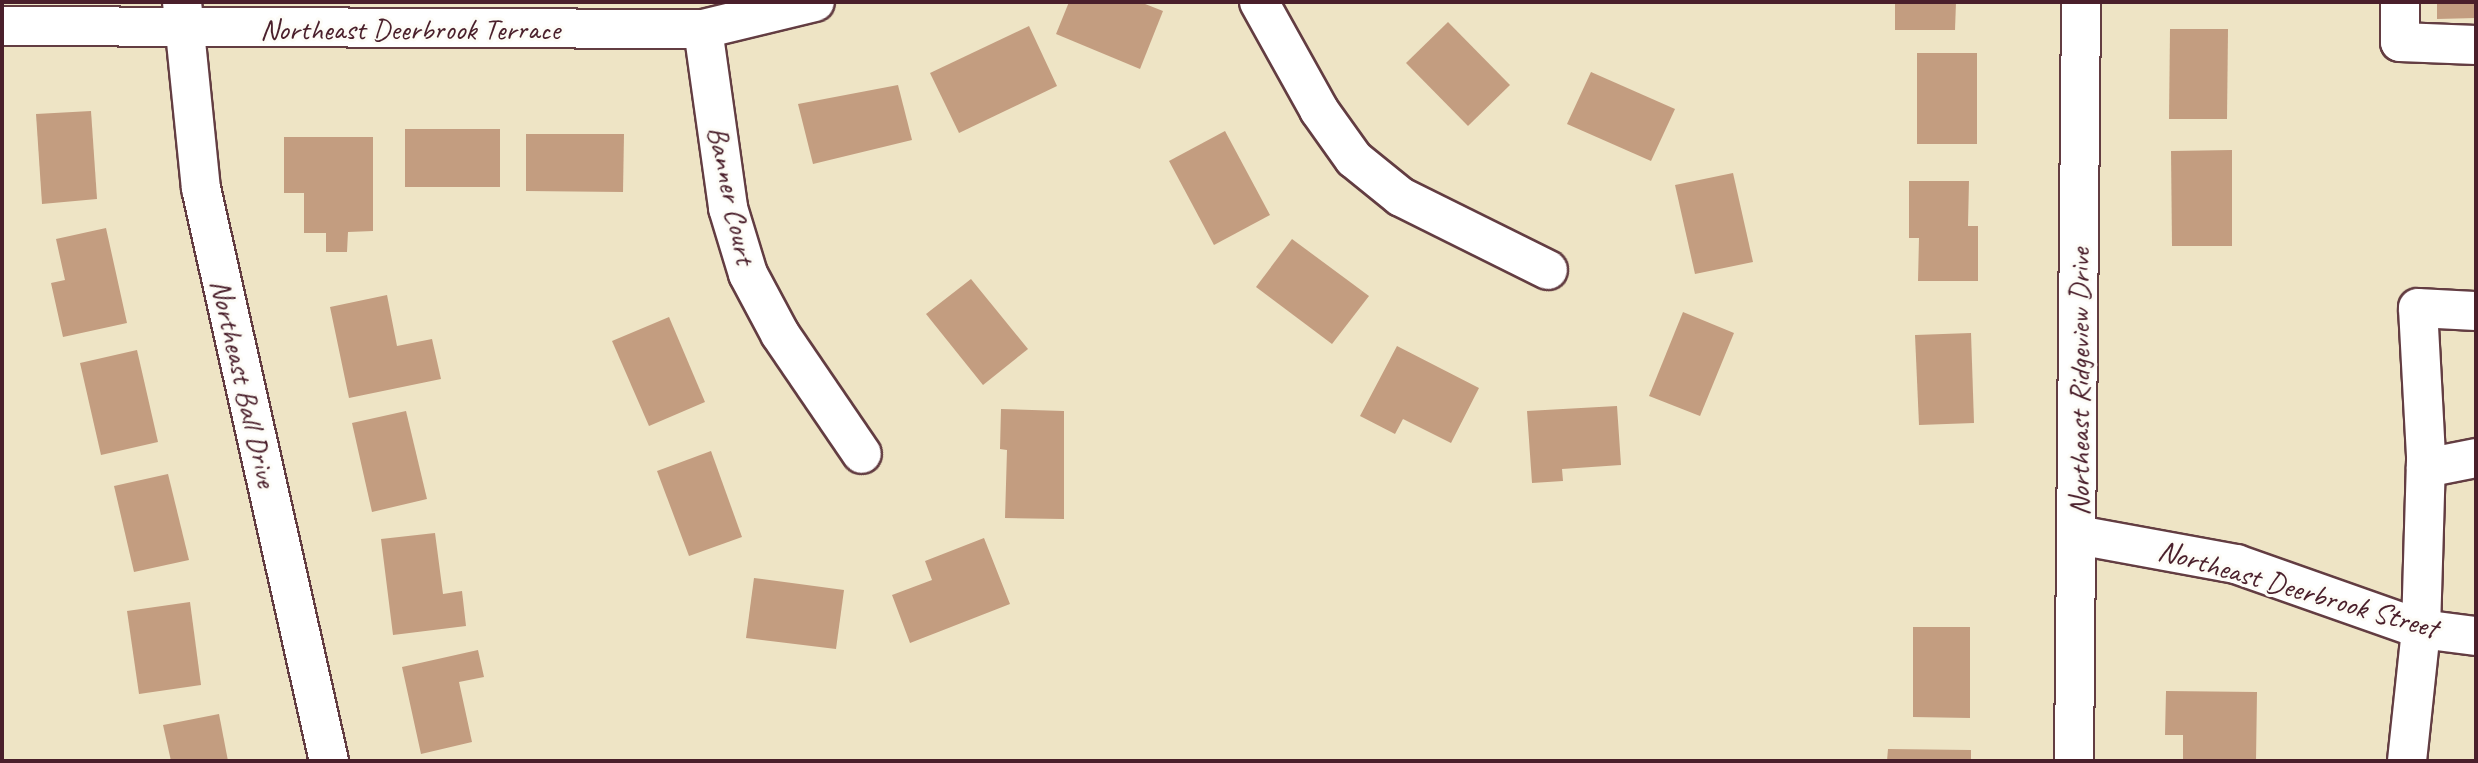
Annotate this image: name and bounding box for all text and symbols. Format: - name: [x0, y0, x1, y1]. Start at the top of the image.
- street label: Northeast Deerbrook Terrace: [261, 11, 559, 47]
- street label: Banner Court: [700, 123, 764, 267]
- street label: Northeast Ridgeview Drive: [2061, 248, 2097, 516]
- street label: Northeast Ball Drive: [203, 275, 285, 491]
- street label: Northeast Deerbrook Street: [2154, 532, 2442, 646]

